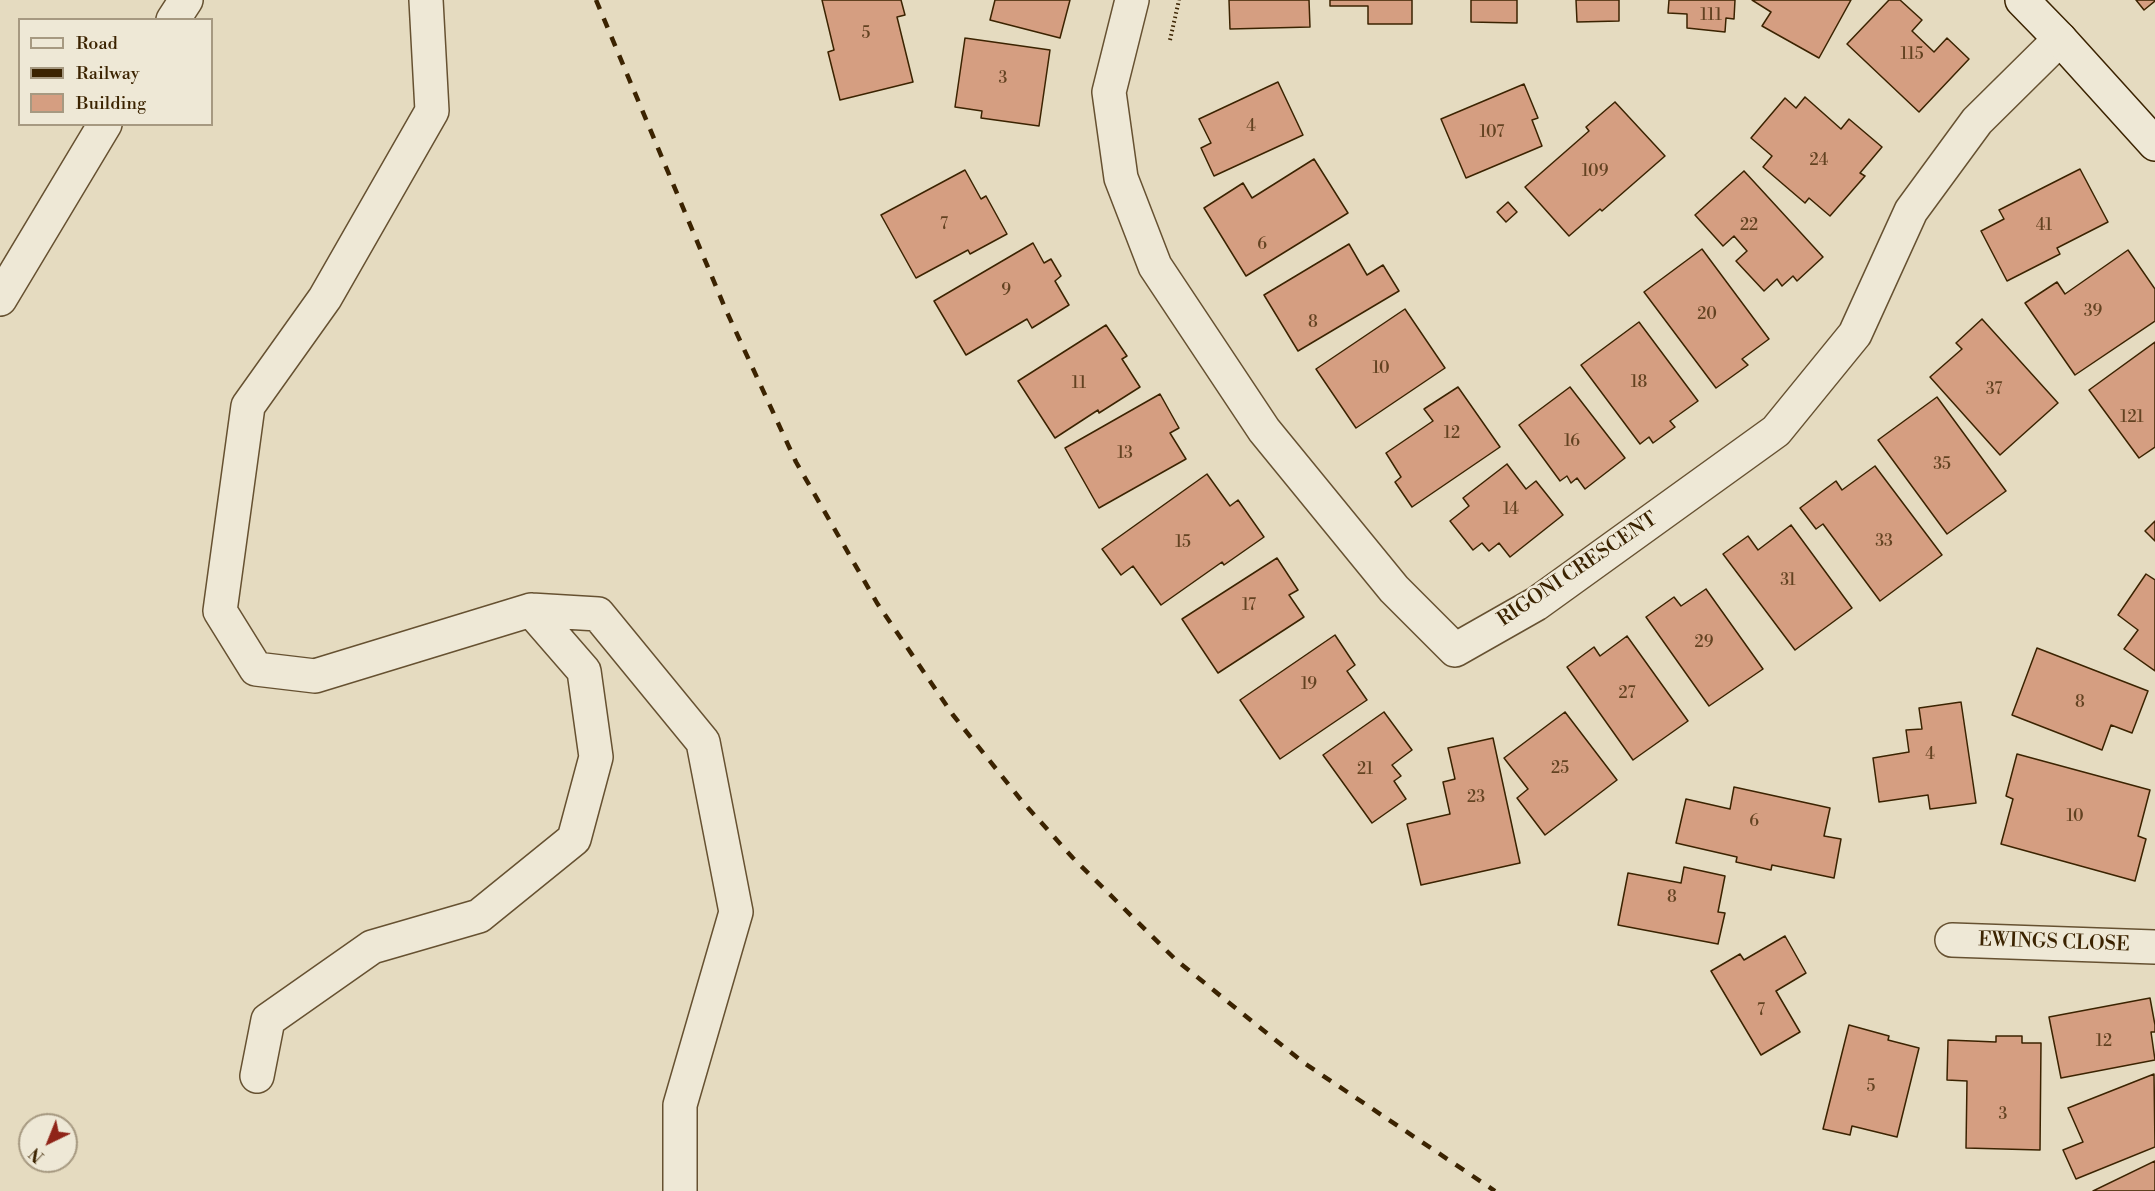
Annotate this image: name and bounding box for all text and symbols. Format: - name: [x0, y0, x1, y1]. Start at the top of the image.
- house number: 111: [1700, 6, 1722, 26]
- legend: [18, 18, 213, 126]
- house number: 5: [862, 24, 870, 44]
- text: Road: [76, 32, 118, 55]
- house number: 115: [1900, 45, 1924, 65]
- text: Railway: [76, 62, 139, 85]
- house number: 3: [999, 69, 1007, 89]
- text: Building: [76, 92, 146, 115]
- house number: 4: [1246, 117, 1256, 137]
- house number: 107: [1480, 123, 1504, 143]
- house number: 24: [1810, 151, 1828, 171]
- house number: 109: [1582, 162, 1608, 182]
- house number: 7: [940, 215, 948, 235]
- house number: 22: [1740, 216, 1758, 236]
- house number: 41: [2036, 216, 2052, 236]
- house number: 6: [1257, 235, 1267, 255]
- house number: 9: [1001, 281, 1011, 301]
- house number: 39: [2084, 302, 2102, 322]
- house number: 20: [1697, 305, 1717, 325]
- house number: 8: [1308, 313, 1318, 333]
- house number: 10: [1373, 359, 1389, 379]
- house number: 18: [1631, 373, 1647, 393]
- house number: 11: [1072, 374, 1086, 394]
- house number: 37: [1986, 380, 2002, 400]
- house number: 121: [2120, 408, 2144, 428]
- house number: 12: [1444, 424, 1460, 444]
- house number: 16: [1564, 432, 1580, 452]
- house number: 13: [1117, 444, 1133, 464]
- house number: 35: [1933, 455, 1951, 475]
- house number: 14: [1503, 500, 1519, 520]
- street label: RIGONI CRESCENT: [1494, 508, 1662, 632]
- house number: 33: [1875, 532, 1893, 552]
- house number: 15: [1175, 533, 1191, 553]
- house number: 31: [1780, 571, 1796, 591]
- house number: 17: [1242, 596, 1256, 616]
- house number: 29: [1695, 633, 1713, 653]
- house number: 19: [1301, 675, 1317, 695]
- house number: 27: [1618, 684, 1636, 704]
- house number: 8: [2075, 693, 2085, 713]
- house number: 4: [1925, 745, 1935, 765]
- house number: 25: [1551, 759, 1569, 779]
- house number: 21: [1357, 760, 1373, 780]
- house number: 23: [1467, 788, 1485, 808]
- house number: 10: [2067, 807, 2083, 827]
- house number: 6: [1749, 812, 1759, 832]
- house number: 8: [1667, 888, 1677, 908]
- street label: EWINGS CLOSE: [1978, 928, 2130, 958]
- house number: 7: [1757, 1001, 1765, 1021]
- house number: 12: [2096, 1032, 2112, 1052]
- house number: 5: [1867, 1077, 1875, 1097]
- house number: 3: [1999, 1105, 2007, 1125]
- north arrow: [18, 1113, 78, 1173]
- text: N: [26, 1143, 49, 1166]

